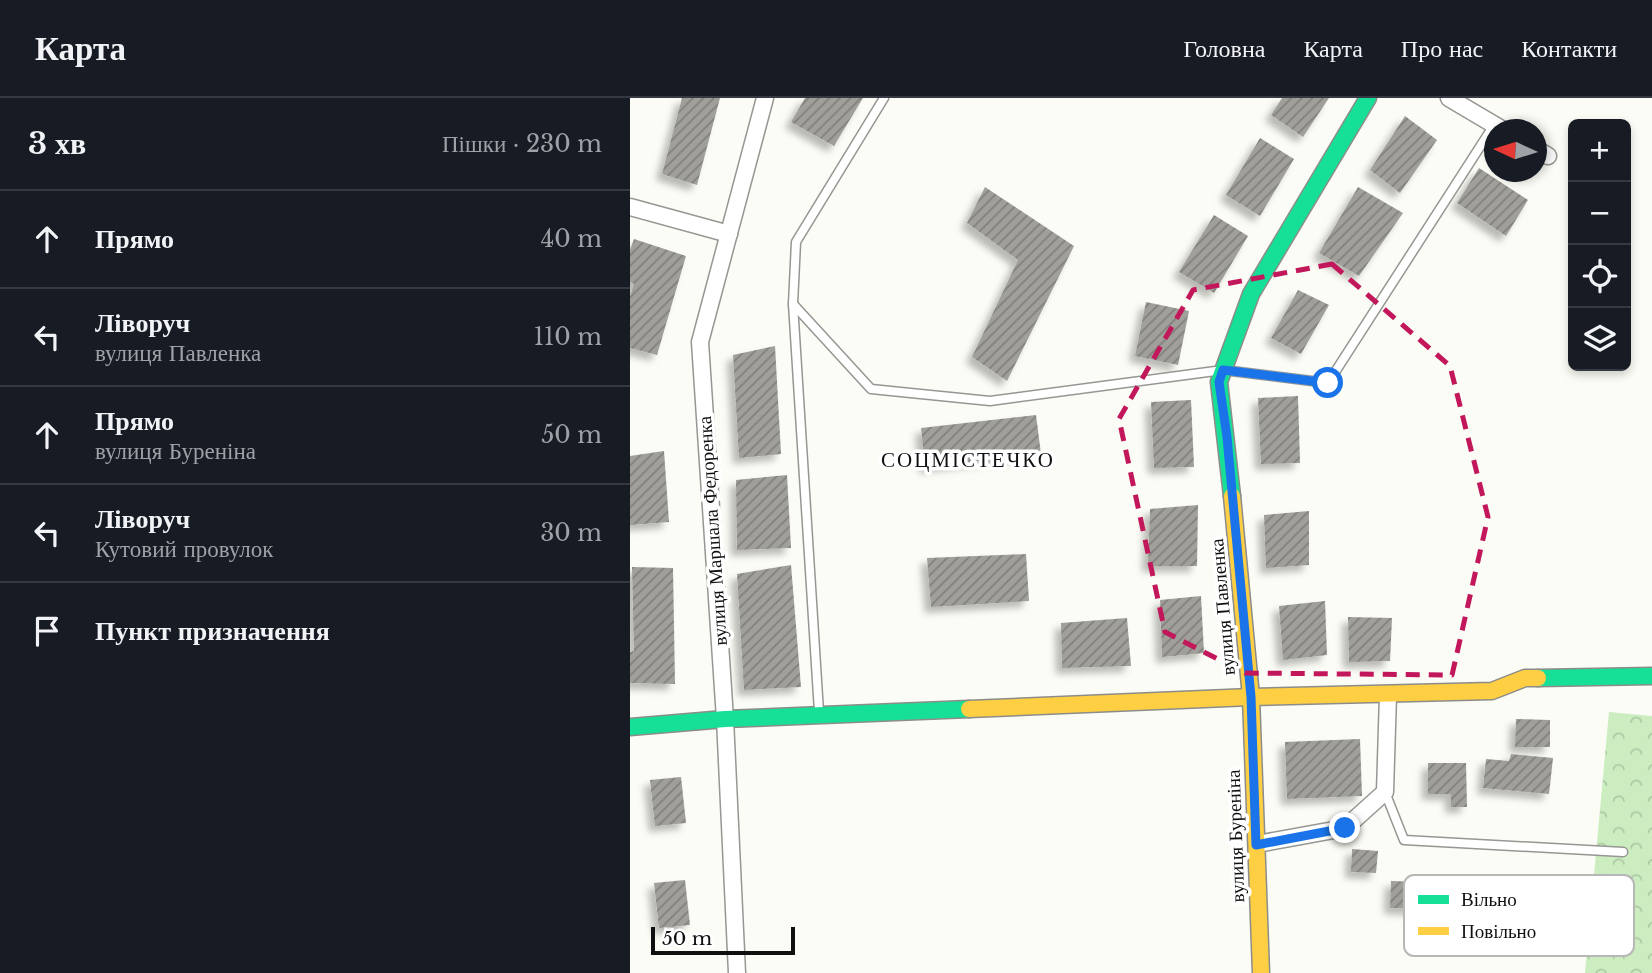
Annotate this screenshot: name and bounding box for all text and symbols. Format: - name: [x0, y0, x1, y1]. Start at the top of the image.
- text: Карта: [35, 28, 126, 69]
- text: Головна: [1183, 34, 1265, 63]
- text: Карта: [1303, 34, 1363, 63]
- text: Про нас: [1401, 34, 1483, 63]
- text: Контакти: [1521, 34, 1617, 63]
- north arrow: [1484, 119, 1547, 182]
- map controls: [1568, 119, 1631, 371]
- button: +: [1568, 119, 1631, 182]
- text: 3 хв: [28, 125, 86, 162]
- text: Пішки · 230 m: [442, 130, 602, 158]
- button: −: [1568, 182, 1631, 245]
- icon: ahead: [28, 220, 66, 258]
- text: Прямо: [95, 223, 174, 255]
- text: 40 m: [541, 225, 602, 253]
- button: locate: [1568, 245, 1631, 308]
- text: Ліворуч: [95, 307, 190, 339]
- button: layers: [1568, 308, 1631, 371]
- icon: left: [28, 318, 66, 356]
- text: 110 m: [534, 323, 602, 351]
- text: вулиця Павленка: [95, 339, 261, 367]
- route start: [1312, 367, 1343, 398]
- text: Прямо: [95, 405, 174, 437]
- street label: вулиця Маршала Федоренка: [693, 415, 732, 647]
- icon: ahead: [28, 416, 66, 454]
- text: 50 m: [541, 421, 602, 449]
- text: вулиця Буреніна: [95, 437, 256, 465]
- district label: СОЦМІСТЕЧКО: [881, 447, 1055, 473]
- text: Ліворуч: [95, 503, 190, 535]
- icon: left: [28, 514, 66, 552]
- text: 30 m: [540, 519, 602, 547]
- text: Кутовий провулок: [95, 535, 273, 563]
- street label: вулиця Павленка: [1205, 537, 1240, 676]
- icon: arrive: [28, 612, 66, 650]
- text: Пункт призначення: [95, 615, 330, 647]
- street label: вулиця Буреніна: [1222, 769, 1249, 903]
- route end: [1329, 812, 1360, 843]
- legend: [1404, 875, 1634, 956]
- text: Вільно: [1461, 888, 1517, 911]
- text: Повільно: [1461, 920, 1536, 943]
- scale bar: [651, 924, 794, 956]
- text: 50 m: [662, 927, 712, 950]

